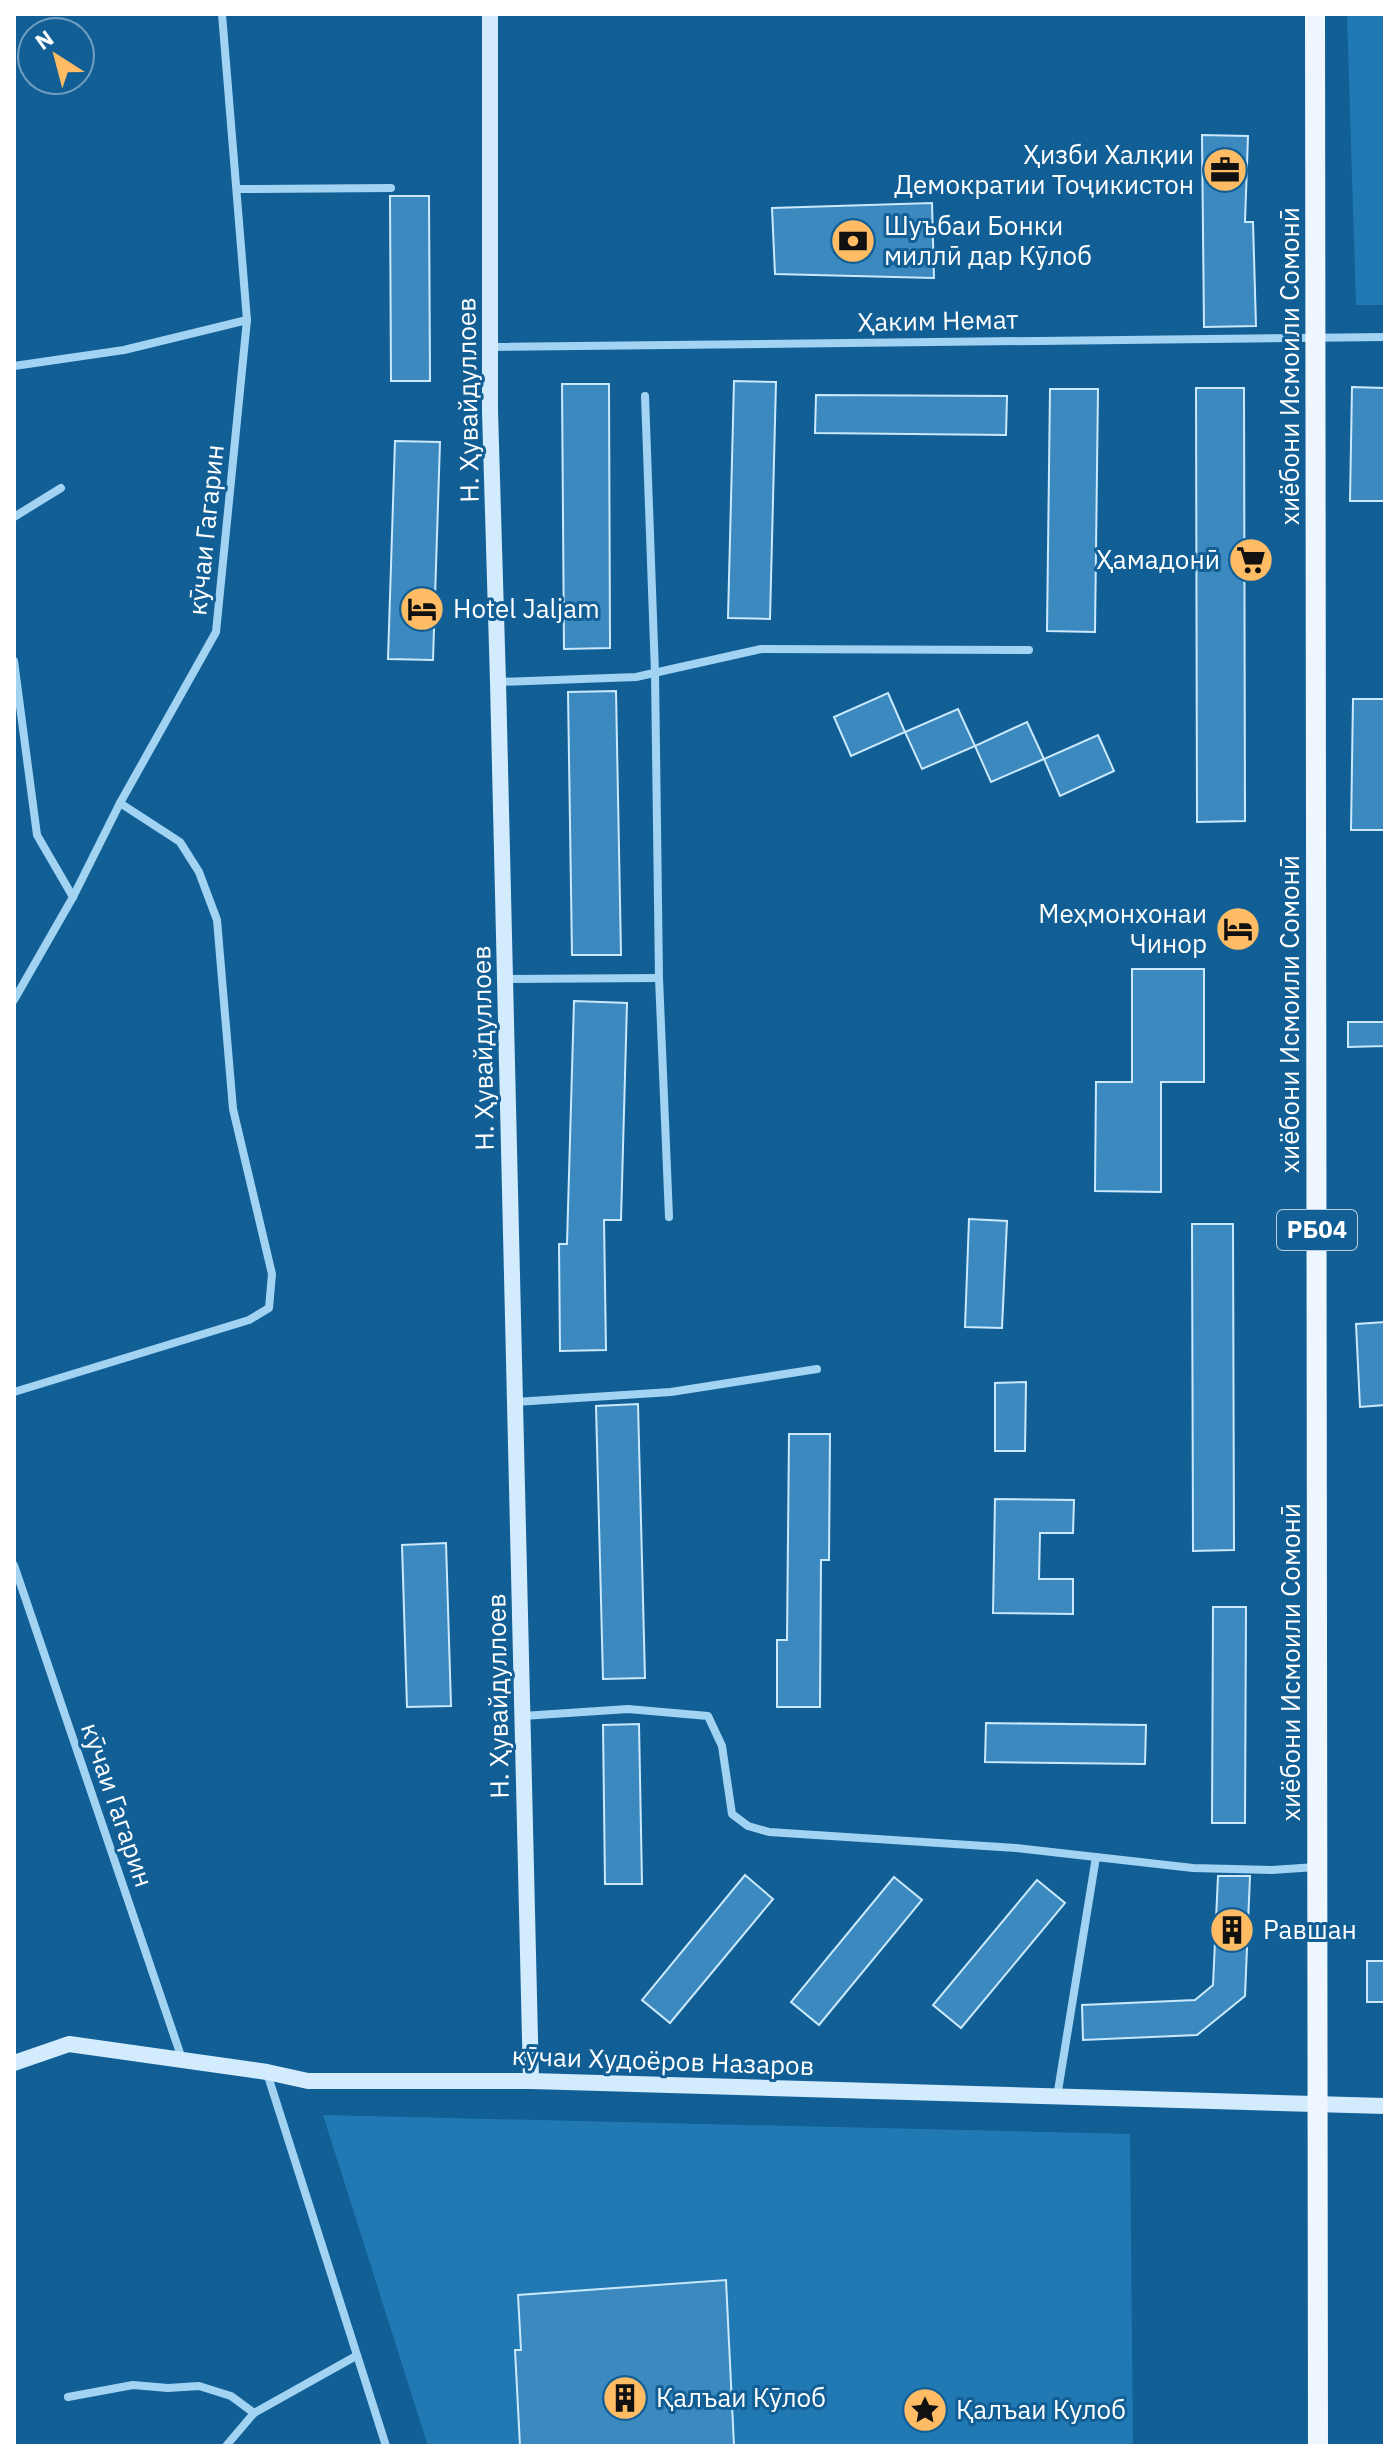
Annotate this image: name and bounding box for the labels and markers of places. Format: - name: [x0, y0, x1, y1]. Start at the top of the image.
- place label: Ҳизби Халқии Демократии Тоҷикистон: [894, 137, 1194, 201]
- office icon: Ҳизби Халқии Демократии Тоҷикистон: [1201, 146, 1249, 194]
- place label: Шуъбаи Бонки миллӣ дар Кӯлоб: [884, 208, 1092, 272]
- bank icon: Шуъбаи Бонки миллӣ дар Кӯлоб: [829, 217, 877, 265]
- supermarket icon: Ҳамадонӣ: [1227, 536, 1275, 584]
- place label: Ҳамадонӣ: [1096, 542, 1220, 576]
- hotel icon: Hotel Jaljam: [398, 585, 446, 633]
- place label: Hotel Jaljam: [453, 591, 600, 625]
- place label: Меҳмонхонаи Чинор: [1038, 896, 1207, 960]
- hotel icon: Меҳмонхонаи Чинор: [1214, 905, 1262, 953]
- building icon: Равшан: [1208, 1906, 1256, 1954]
- place label: Равшан: [1263, 1912, 1357, 1946]
- building icon: Қалъаи Кӯлоб: [601, 2374, 649, 2422]
- place label: Қалъаи Кӯлоб: [656, 2380, 826, 2414]
- place icon: Қалъаи Кулоб: [901, 2386, 949, 2434]
- place label: Қалъаи Кулоб: [956, 2392, 1126, 2426]

